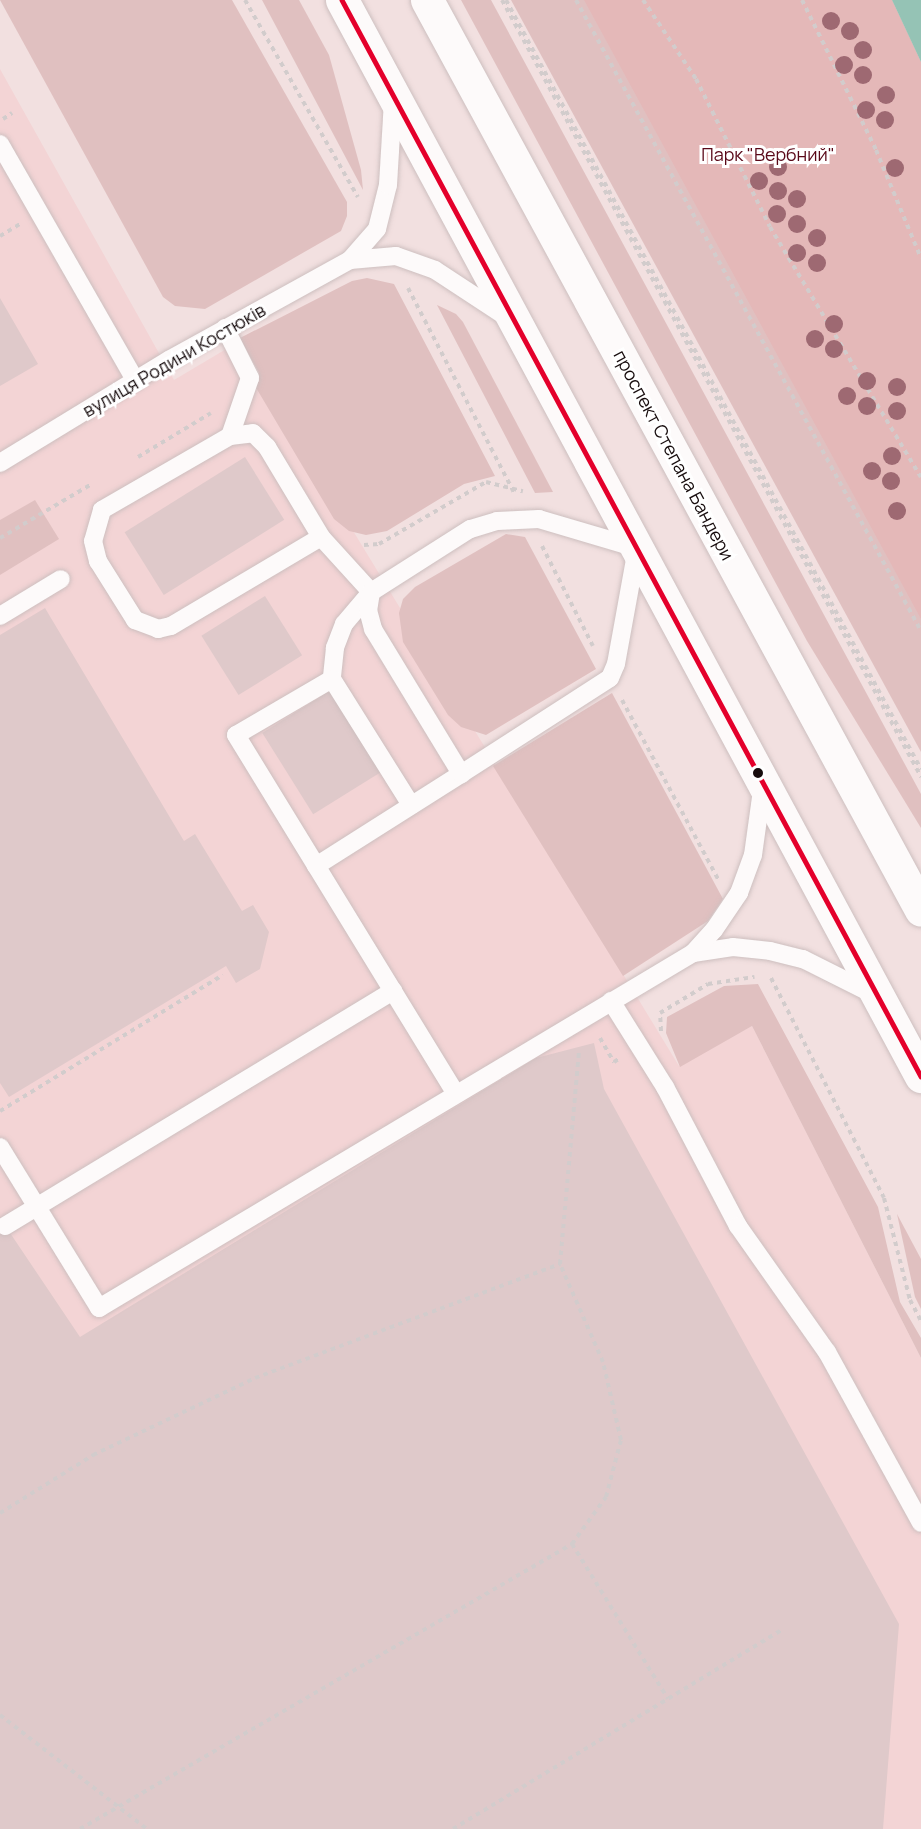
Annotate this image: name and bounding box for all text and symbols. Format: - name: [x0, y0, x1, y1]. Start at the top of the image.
- park label: Парк "Вербний": [701, 143, 835, 165]
- street label: вулиця Родини Костюків: [79, 299, 269, 421]
- street label: проспект Степана Бандери: [609, 346, 739, 564]
- unlabelled marker: [752, 767, 764, 779]

